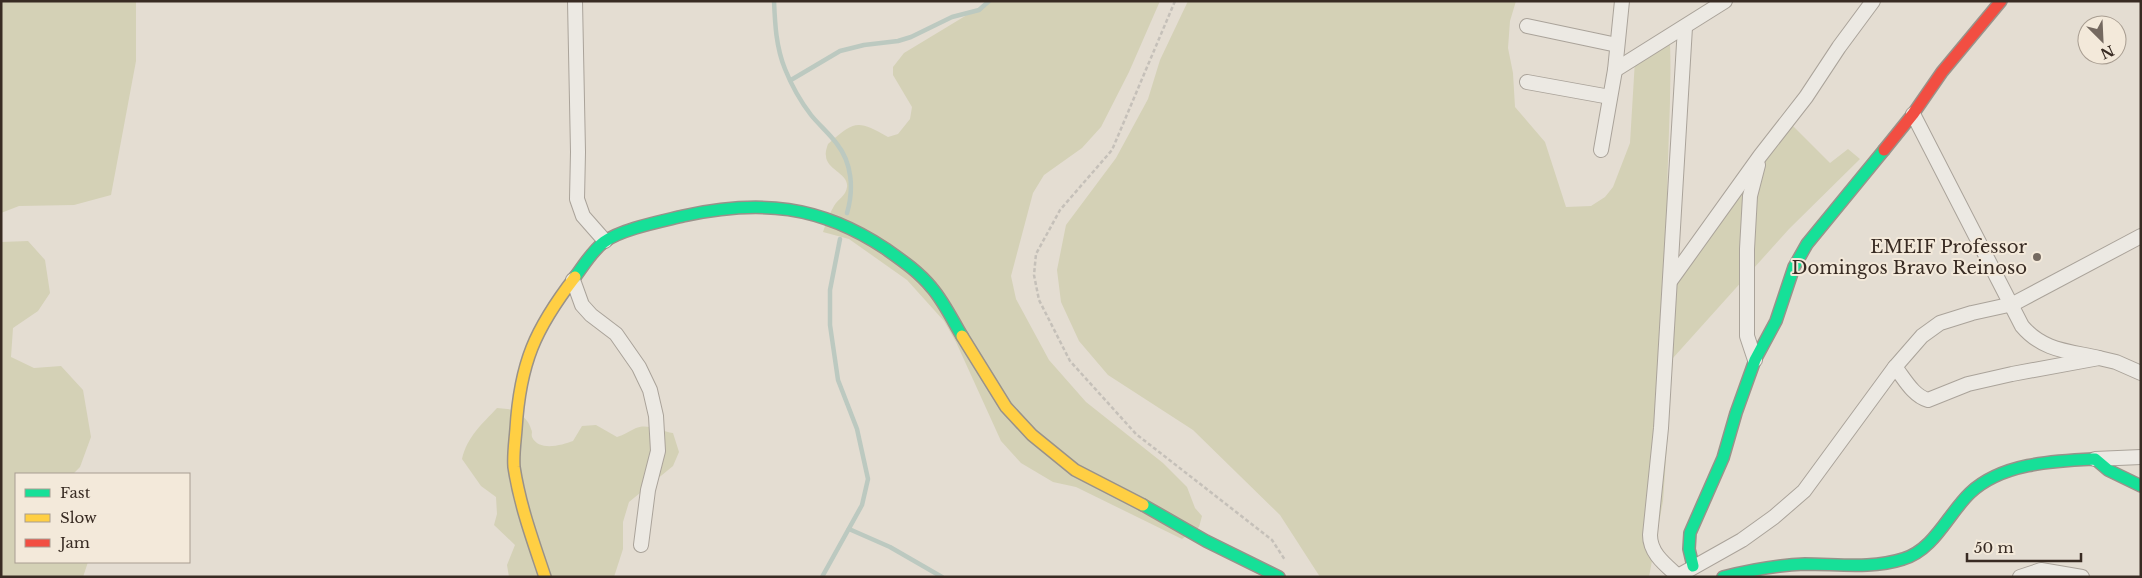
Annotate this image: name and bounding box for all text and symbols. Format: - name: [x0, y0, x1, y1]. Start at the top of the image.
- north arrow: [2077, 15, 2127, 65]
- text: N: [2098, 41, 2117, 63]
- place label: EMEIF Professor Domingos Bravo Reinoso: [1792, 236, 2027, 279]
- marker: EMEIF Professor Domingos Bravo Reinoso: [2031, 251, 2043, 263]
- legend: [15, 473, 190, 563]
- text: Fast: [60, 483, 91, 502]
- text: Slow: [60, 508, 97, 527]
- scale bar: [1967, 530, 2081, 562]
- text: Jam: [58, 533, 90, 552]
- text: 50 m: [1974, 538, 2014, 557]

